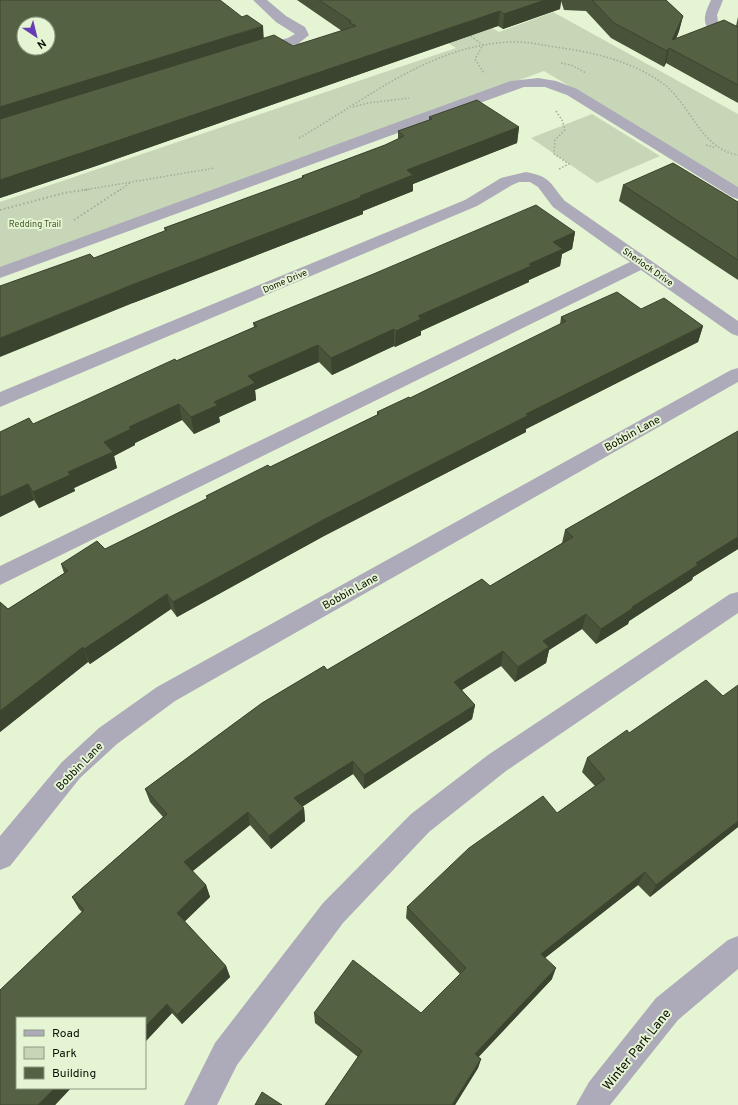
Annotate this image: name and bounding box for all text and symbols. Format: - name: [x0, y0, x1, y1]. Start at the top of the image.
- north arrow: [16, 16, 56, 56]
- text: N: [34, 35, 48, 51]
- park label: Redding Trail: [9, 219, 61, 230]
- street label: Sherlock Drive: [620, 246, 675, 289]
- street label: Dome Drive: [261, 267, 309, 296]
- street label: Bobbin Lane: [602, 413, 663, 455]
- street label: Bobbin Lane: [320, 571, 381, 613]
- street label: Bobbin Lane: [53, 740, 106, 794]
- street label: Winter Park Lane: [600, 1006, 675, 1094]
- legend: [16, 1017, 146, 1089]
- text: Road: [52, 1026, 80, 1042]
- text: Park: [52, 1046, 77, 1062]
- text: Building: [52, 1066, 96, 1082]

